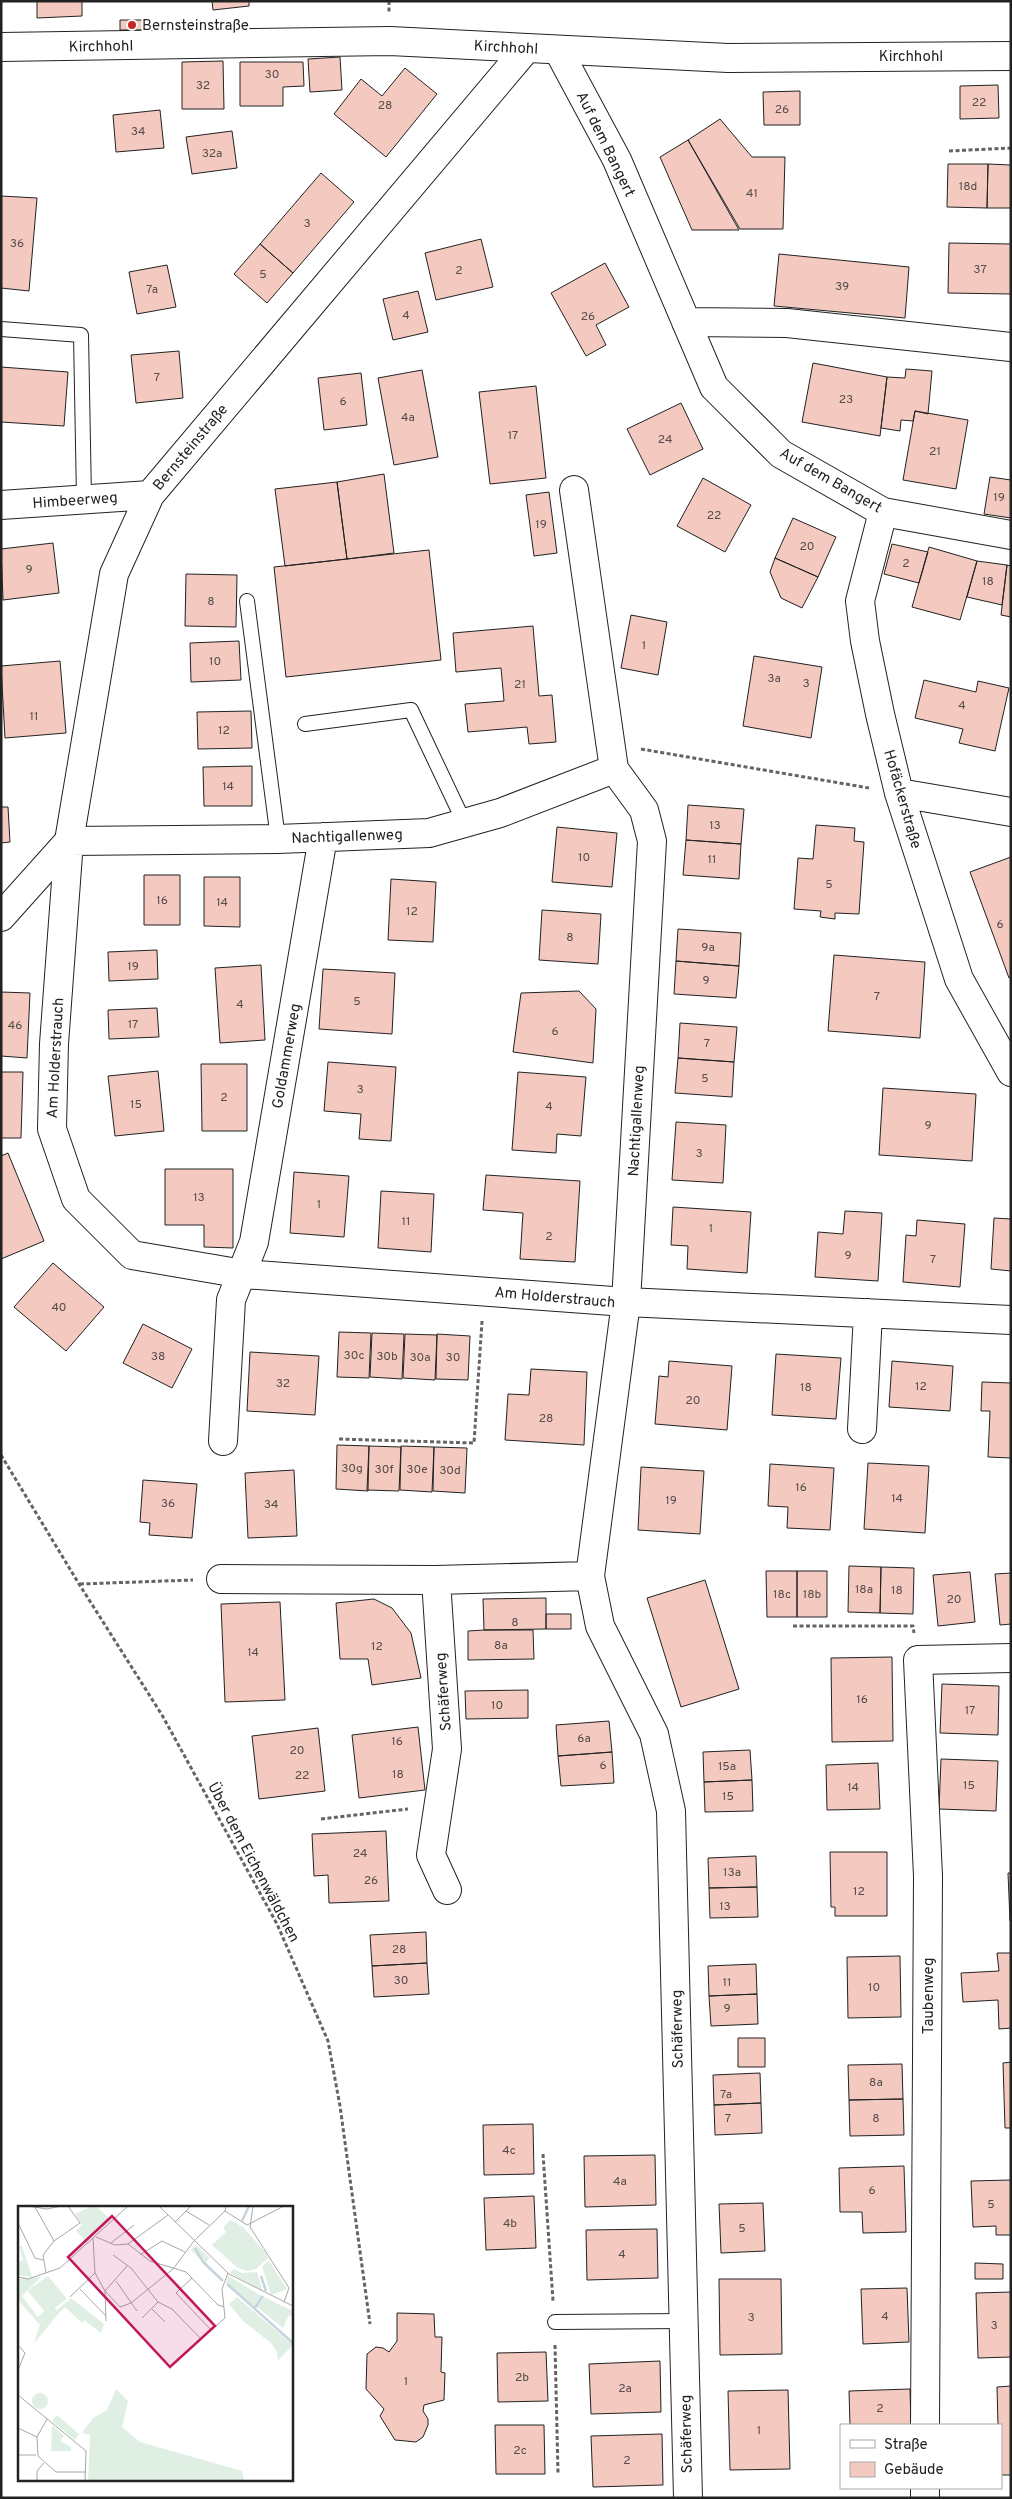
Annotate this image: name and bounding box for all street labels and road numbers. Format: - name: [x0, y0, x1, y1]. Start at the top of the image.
- street label: Kirchhohl: [69, 37, 133, 58]
- street label: Kirchhohl: [473, 37, 539, 60]
- street label: Kirchhohl: [879, 48, 943, 67]
- street label: Auf dem Bangert: [571, 89, 638, 201]
- street label: Bernsteinstraße: [150, 401, 233, 495]
- street label: Auf dem Bangert: [776, 444, 885, 518]
- street label: Himbeerweg: [32, 489, 118, 514]
- street label: Hofäckerstraße: [878, 748, 925, 851]
- street label: Nachtigallenweg: [291, 826, 403, 849]
- street label: Am Holderstrauch: [44, 997, 69, 1119]
- street label: Goldammerweg: [269, 1002, 306, 1110]
- street label: Nachtigallenweg: [625, 1065, 650, 1177]
- street label: Am Holderstrauch: [494, 1284, 616, 1313]
- street label: Schäferweg: [432, 1652, 457, 1732]
- street label: Über dem Eichenwäldchen: [202, 1779, 304, 1946]
- street label: Taubenweg: [920, 1958, 939, 2034]
- street label: Schäferweg: [668, 1990, 689, 2068]
- street label: Schäferweg: [677, 2395, 698, 2473]

